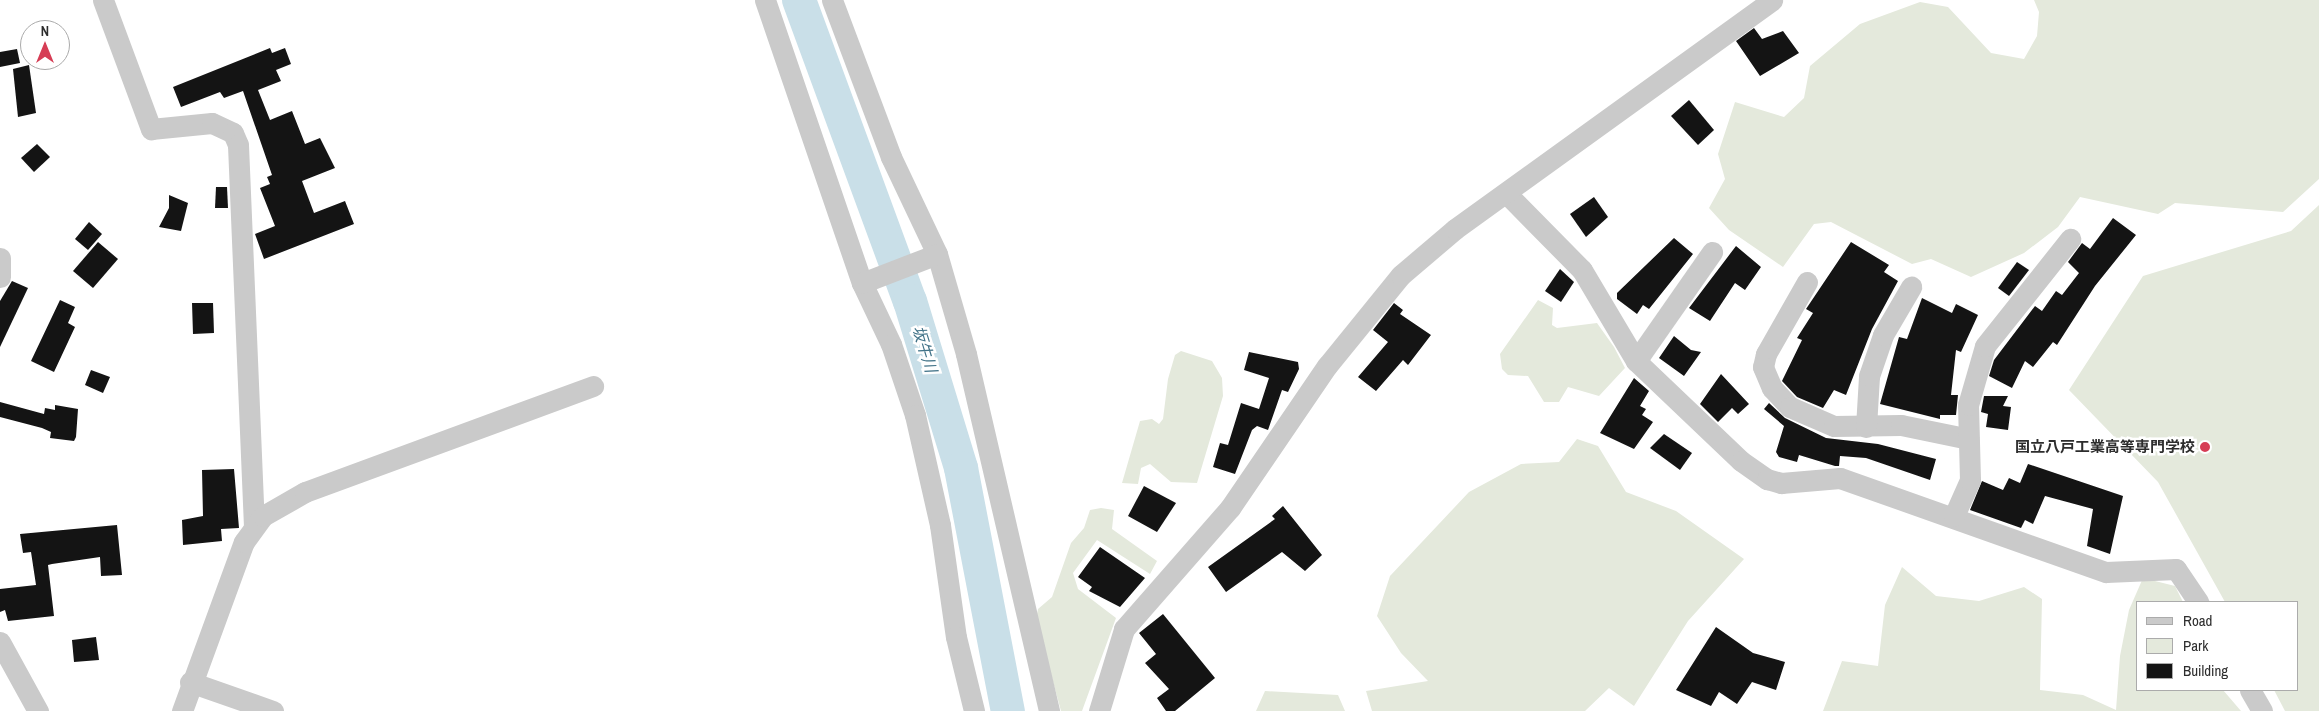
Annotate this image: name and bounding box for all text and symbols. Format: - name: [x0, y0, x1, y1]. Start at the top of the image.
- north arrow: [20, 20, 70, 70]
- text: N: [41, 22, 49, 40]
- water label: 坂牛川: [909, 323, 941, 375]
- place label: 国立八戸工業高等専門学校: [2015, 438, 2195, 456]
- marker: 国立八戸工業高等専門学校: [2199, 441, 2211, 453]
- legend: [2136, 601, 2299, 691]
- text: Road: [2183, 610, 2212, 631]
- text: Park: [2183, 635, 2208, 656]
- text: Building: [2183, 660, 2228, 681]

